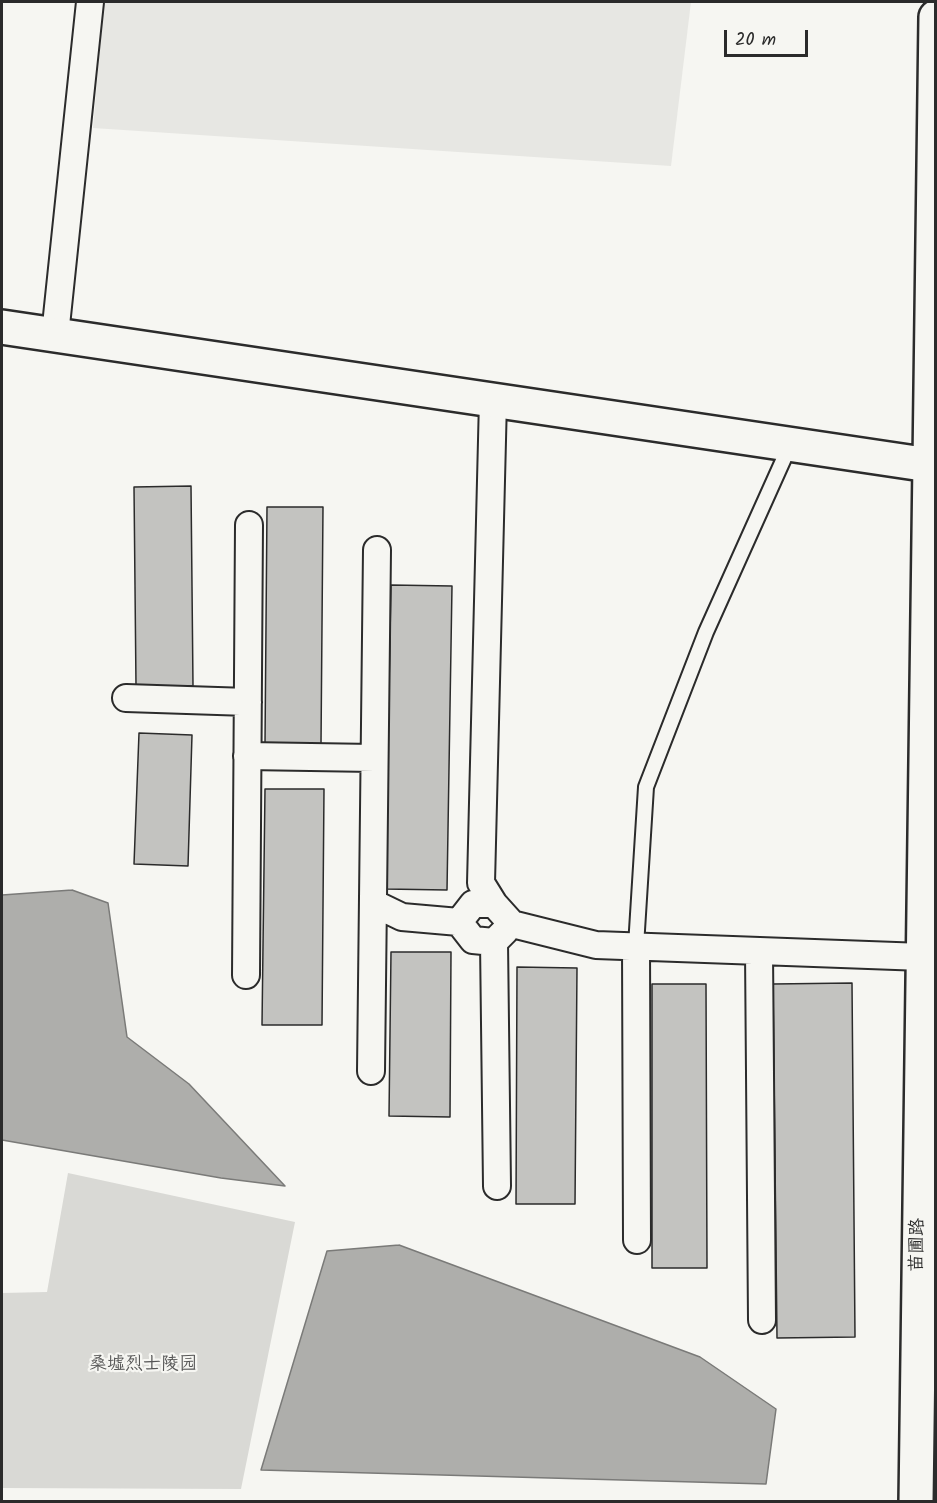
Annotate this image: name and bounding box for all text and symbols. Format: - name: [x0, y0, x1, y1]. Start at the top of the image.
- scale bar: [727, 18, 811, 56]
- text: 20 m: [735, 26, 776, 55]
- street label: 苗圃路: [908, 1218, 930, 1272]
- park label: 桑墟烈士陵园: [89, 1355, 197, 1377]

